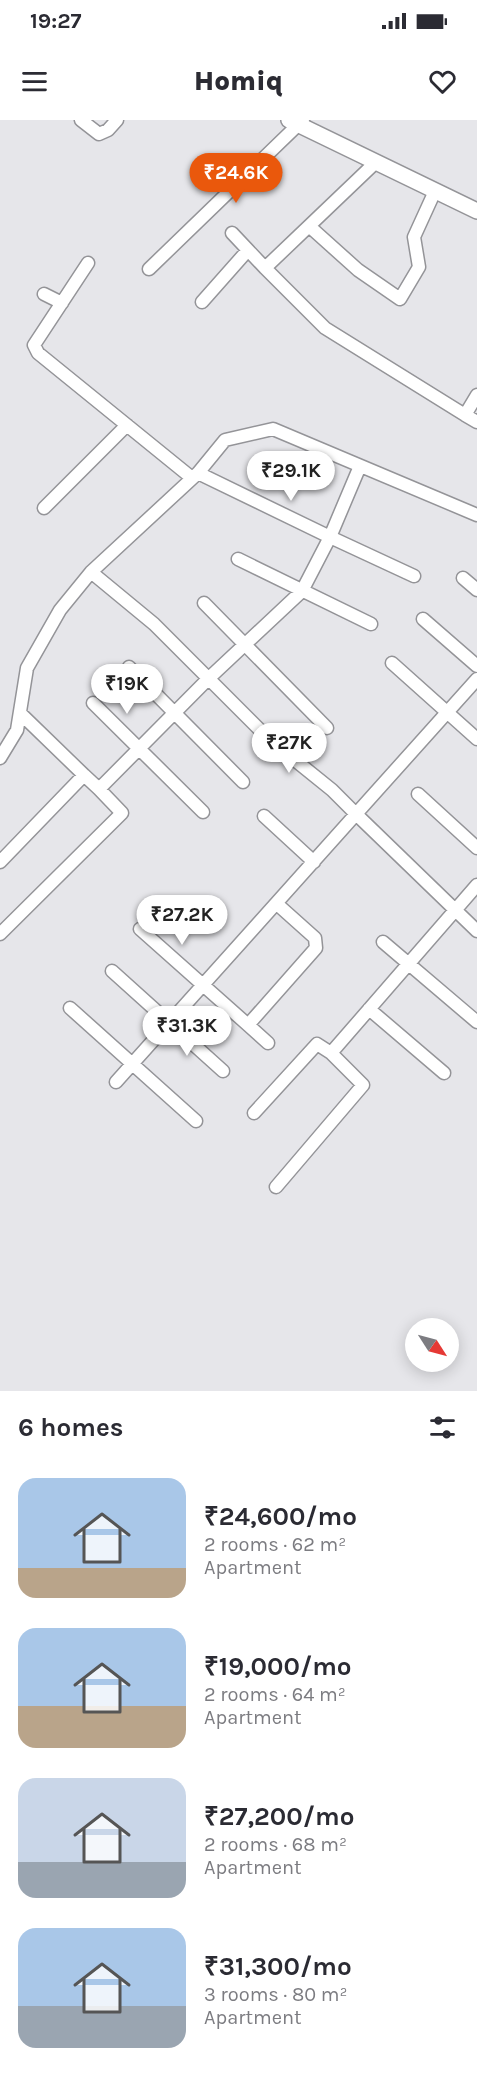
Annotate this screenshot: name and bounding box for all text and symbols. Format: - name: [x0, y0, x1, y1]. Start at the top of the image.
- text: 19:27: [30, 8, 81, 34]
- icon: menu: [18, 65, 51, 98]
- text: Homiq: [194, 65, 283, 97]
- icon: heart: [426, 65, 459, 98]
- pin: ₹24.6K: [187, 153, 285, 204]
- text: ₹24.6K: [204, 161, 268, 184]
- pin: ₹29.1K: [242, 451, 340, 502]
- text: ₹29.1K: [261, 459, 321, 482]
- pin: ₹19K: [91, 664, 163, 715]
- text: ₹19K: [105, 672, 149, 695]
- pin: ₹27K: [253, 723, 325, 774]
- text: ₹27K: [266, 731, 312, 754]
- pin: ₹27.2K: [133, 895, 231, 946]
- text: ₹27.2K: [151, 903, 213, 926]
- pin: ₹31.3K: [138, 1006, 236, 1057]
- text: ₹31.3K: [157, 1014, 217, 1037]
- north arrow: [405, 1318, 459, 1372]
- map controls: [405, 1318, 459, 1372]
- icon: filters: [426, 1411, 459, 1444]
- text: 6 homes: [18, 1412, 123, 1443]
- text: ₹24,600/mo: [204, 1501, 357, 1532]
- icon: home: [66, 1502, 138, 1574]
- text: 2 rooms · 62 m²: [204, 1533, 346, 1556]
- text: Apartment: [204, 1556, 302, 1579]
- text: ₹19,000/mo: [204, 1651, 352, 1682]
- icon: home: [66, 1652, 138, 1724]
- text: 2 rooms · 64 m²: [204, 1683, 346, 1706]
- text: Apartment: [204, 1706, 302, 1729]
- text: ₹27,200/mo: [204, 1801, 354, 1832]
- icon: home: [66, 1802, 138, 1874]
- text: 2 rooms · 68 m²: [204, 1833, 347, 1856]
- text: Apartment: [204, 1856, 302, 1879]
- text: ₹31,300/mo: [204, 1951, 352, 1982]
- icon: home: [66, 1952, 138, 2024]
- text: 3 rooms · 80 m²: [204, 1983, 348, 2006]
- text: Apartment: [204, 2006, 302, 2029]

